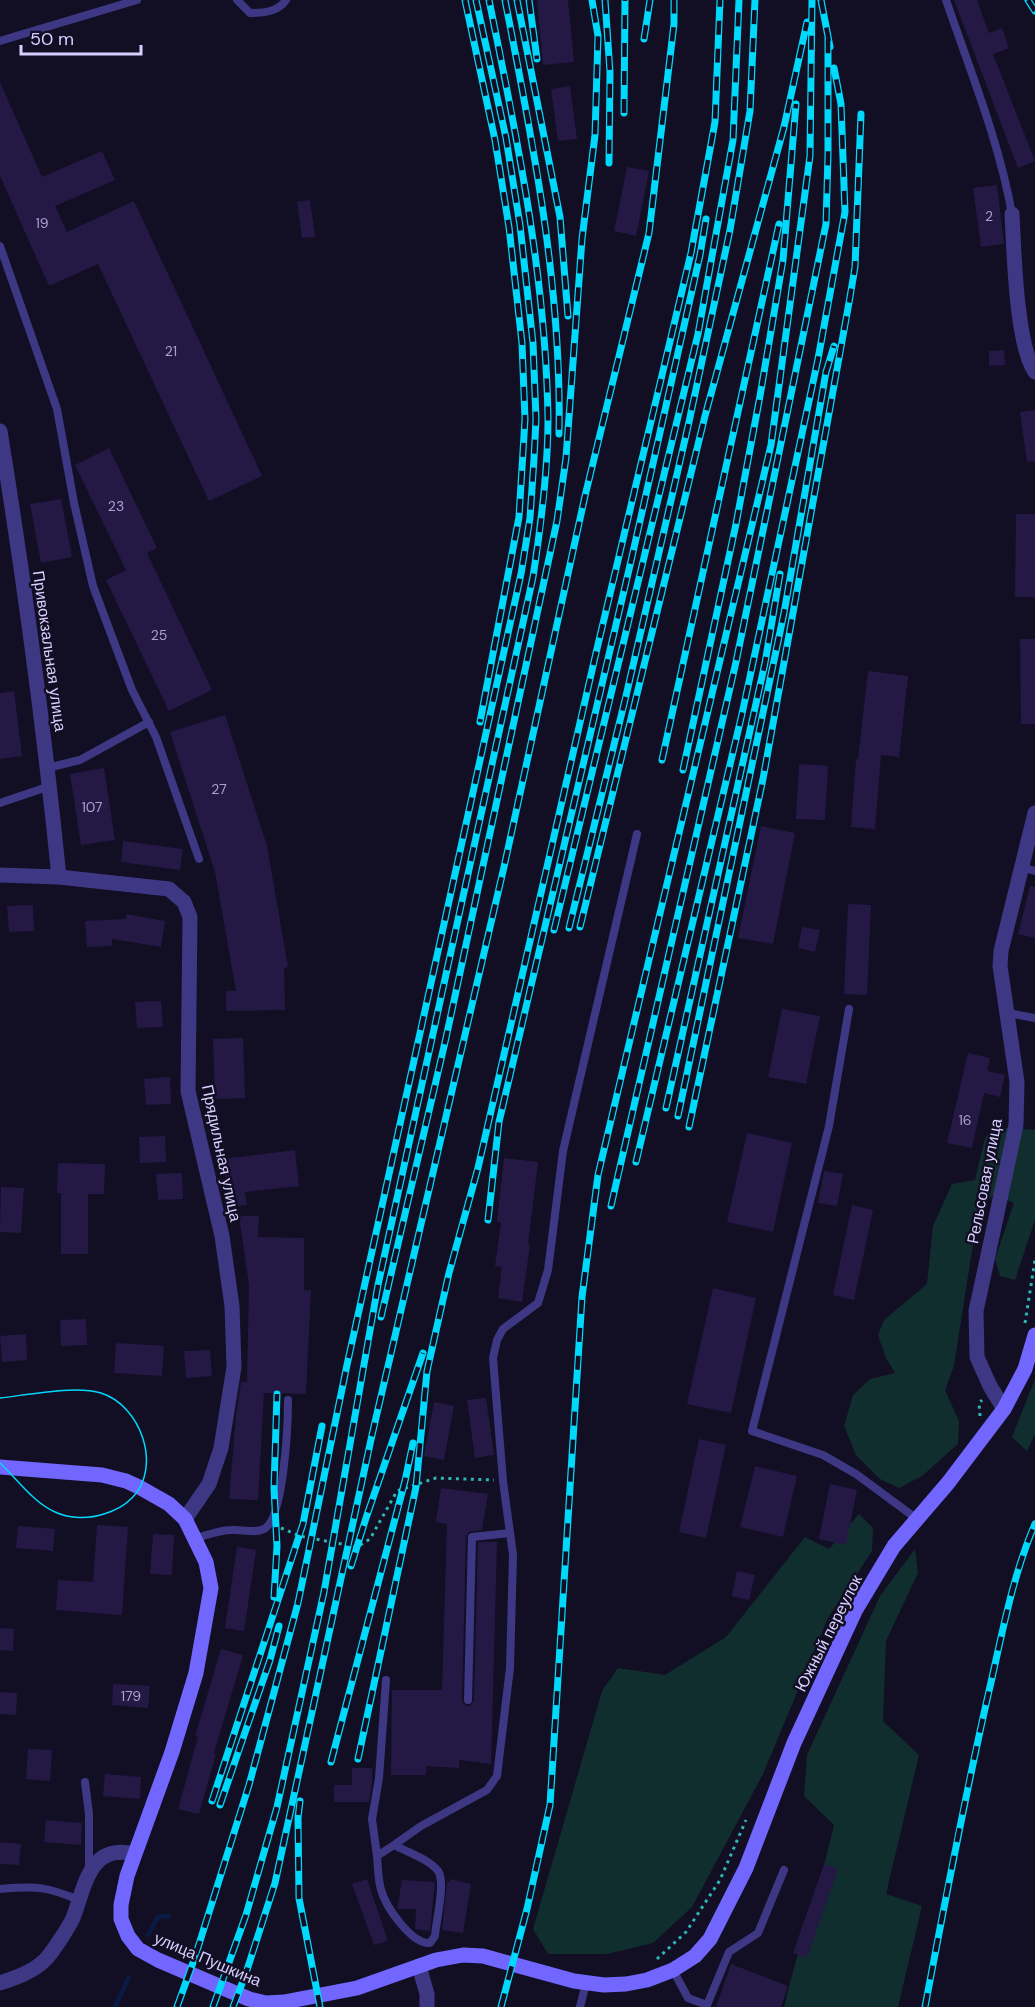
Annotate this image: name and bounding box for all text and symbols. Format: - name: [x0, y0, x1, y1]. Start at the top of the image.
- scale bar: [21, 18, 141, 56]
- text: 50 m: [30, 27, 74, 51]
- house number: 2: [985, 207, 993, 225]
- house number: 19: [35, 214, 49, 232]
- house number: 21: [165, 342, 177, 360]
- house number: 23: [108, 497, 124, 515]
- street label: Привокзальная улица: [28, 569, 71, 733]
- house number: 25: [151, 626, 167, 644]
- house number: 27: [211, 780, 227, 798]
- house number: 107: [81, 798, 103, 816]
- street label: Прядильная улица: [197, 1083, 246, 1224]
- house number: 16: [958, 1111, 972, 1129]
- street label: Рельсовая улица: [962, 1117, 1007, 1246]
- street label: Южный переулок: [790, 1570, 867, 1695]
- house number: 179: [121, 1687, 141, 1705]
- street label: улица Пушкина: [151, 1927, 265, 1991]

